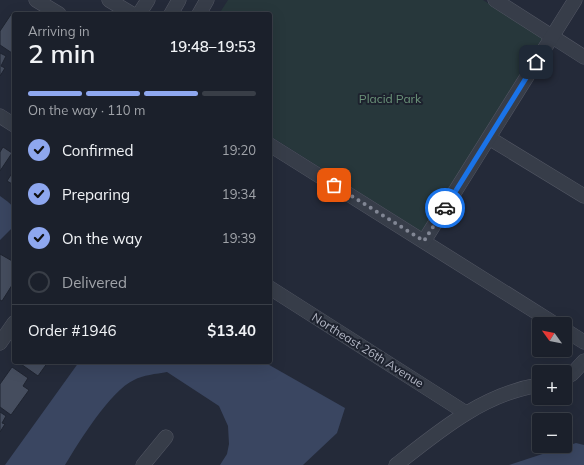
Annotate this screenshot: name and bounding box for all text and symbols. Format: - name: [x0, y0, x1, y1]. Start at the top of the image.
- text: Arriving in: [28, 23, 90, 39]
- text: 2 min: [28, 37, 96, 70]
- text: 19:48–19:53: [169, 37, 256, 56]
- pin: [519, 45, 553, 79]
- icon: home: [525, 51, 547, 73]
- park label: Placid Park: [359, 91, 422, 106]
- text: On the way · 110 m: [28, 102, 145, 118]
- icon: check: [28, 139, 50, 161]
- text: Confirmed: [62, 141, 133, 160]
- text: 19:20: [222, 142, 256, 158]
- pin: [317, 168, 351, 202]
- icon: bag: [323, 174, 345, 196]
- icon: check: [28, 183, 50, 205]
- text: Preparing: [62, 185, 130, 204]
- text: 19:34: [222, 186, 256, 202]
- courier: [425, 188, 465, 228]
- icon: car: [434, 197, 456, 219]
- icon: check: [28, 227, 50, 249]
- text: On the way: [62, 229, 142, 248]
- text: 19:39: [222, 230, 256, 246]
- text: Delivered: [62, 273, 127, 292]
- street label: Northeast 26th Avenue: [309, 309, 427, 391]
- north arrow: [532, 317, 572, 357]
- map controls: [532, 317, 572, 453]
- text: Order #1946: [28, 321, 116, 340]
- text: $13.40: [207, 321, 256, 340]
- button: +: [532, 365, 572, 405]
- button: −: [532, 413, 572, 453]

